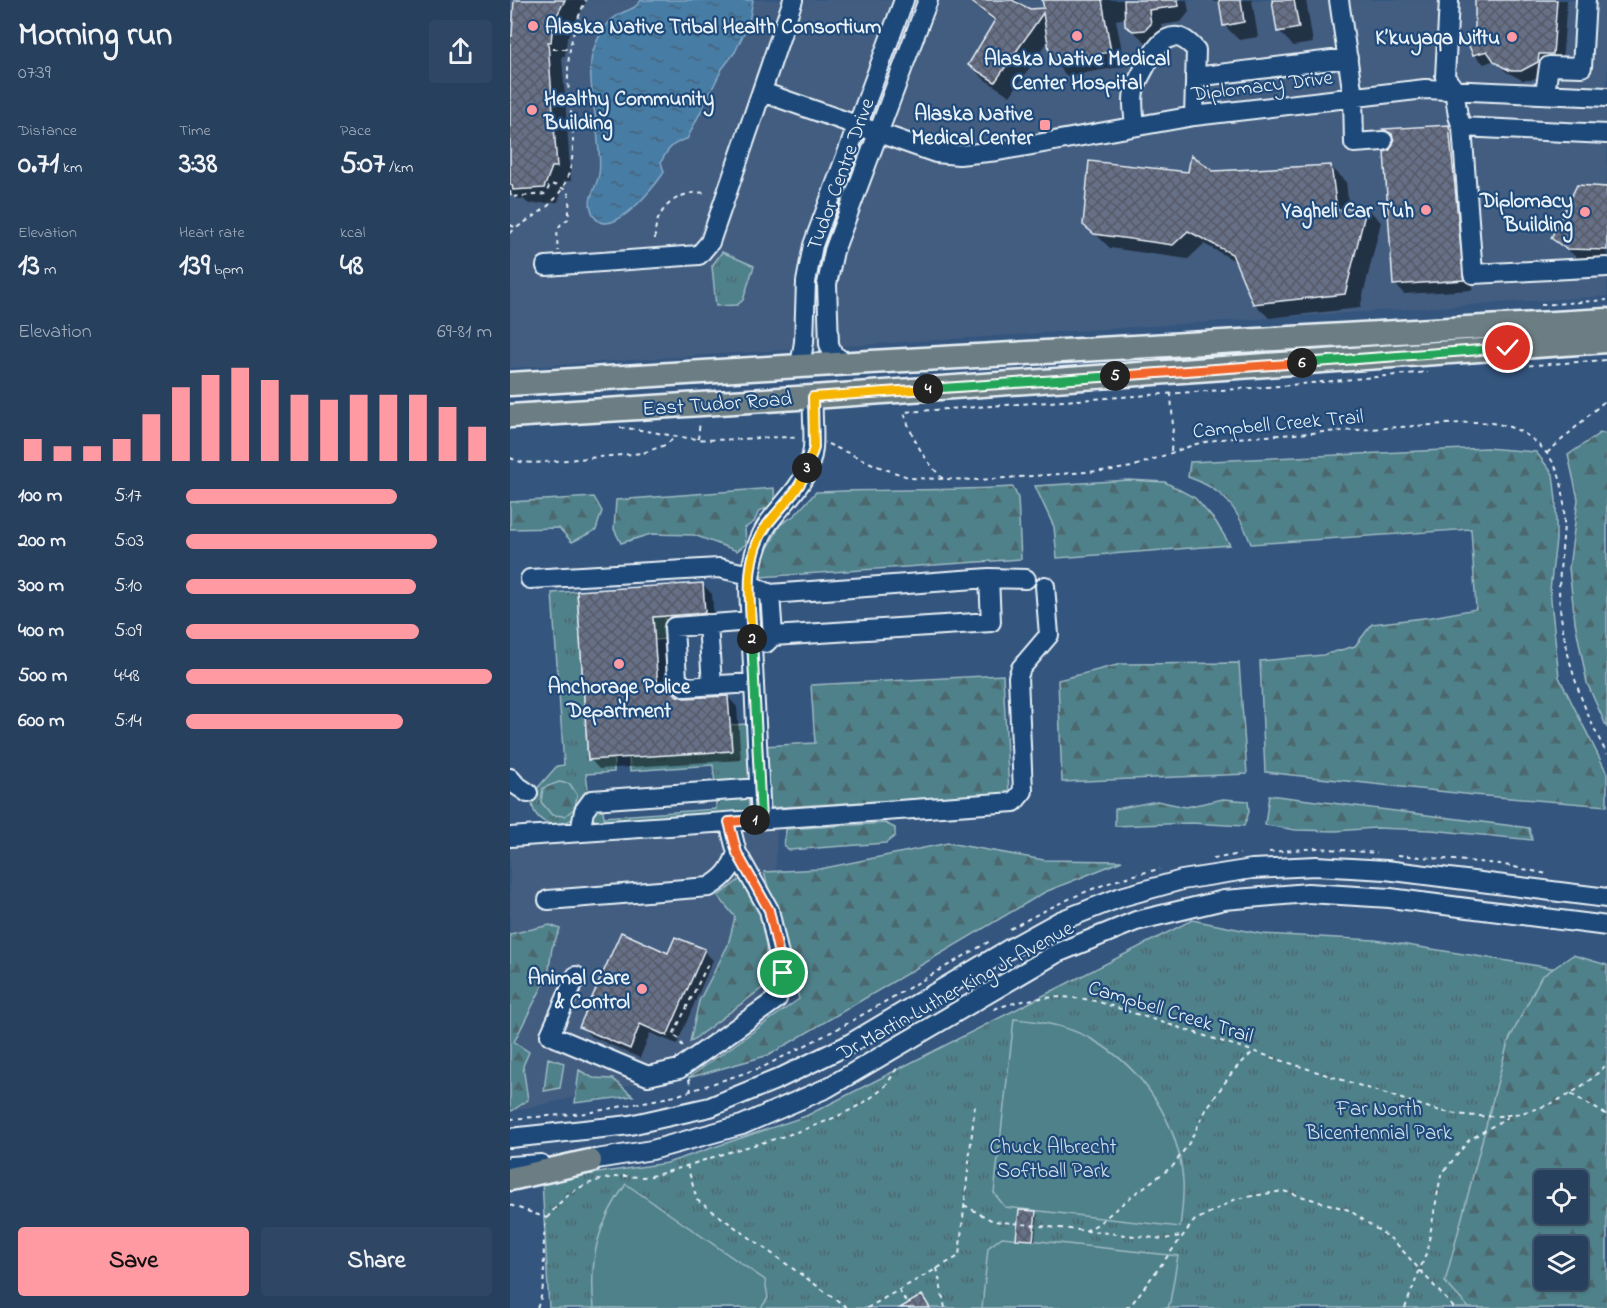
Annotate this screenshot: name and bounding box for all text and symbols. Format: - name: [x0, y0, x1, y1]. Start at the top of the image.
- text: Morning run: [18, 12, 172, 60]
- place label: Alaska Native Tribal Health Consortium: [545, 13, 881, 43]
- marker: Alaska Native Tribal Health Consortium: [526, 19, 540, 33]
- button: share: [429, 20, 492, 83]
- place label: K’kuyaqa Niłtu: [1375, 24, 1500, 56]
- marker: Alaska Native Medical Center Hospital: [1070, 29, 1084, 43]
- marker: K’kuyaqa Niłtu: [1505, 30, 1519, 44]
- place label: Alaska Native Medical Center Hospital: [984, 45, 1170, 99]
- text: 07:39: [18, 59, 51, 88]
- street label: Diplomacy Drive: [1189, 63, 1335, 113]
- place label: Healthy Community Building: [543, 85, 715, 141]
- street label: Tudor Centre Drive: [800, 94, 884, 255]
- place label: Alaska Native Medical Center: [912, 100, 1034, 154]
- marker: Healthy Community Building: [525, 103, 539, 117]
- marker: Alaska Native Medical Center: [1038, 118, 1052, 132]
- text: Distance: [18, 119, 77, 143]
- text: Time: [179, 119, 211, 143]
- text: Pace: [340, 119, 371, 143]
- text: 0.71: [18, 143, 59, 187]
- text: 3:38: [179, 143, 218, 187]
- text: 5:07: [340, 143, 385, 187]
- text: km: [59, 156, 82, 180]
- text: /km: [385, 156, 413, 180]
- place label: Diplomacy Building: [1479, 187, 1573, 243]
- place label: Yagheli Car T’uh: [1281, 197, 1414, 229]
- marker: Yagheli Car T’uh: [1419, 203, 1433, 217]
- marker: Diplomacy Building: [1578, 205, 1592, 219]
- text: Elevation: [18, 221, 77, 245]
- text: Heart rate: [179, 221, 245, 245]
- text: kcal: [340, 221, 365, 245]
- text: 13: [18, 245, 40, 289]
- text: 139: [179, 245, 210, 289]
- text: 48: [340, 245, 364, 289]
- text: m: [40, 258, 56, 282]
- text: bpm: [210, 258, 244, 282]
- text: Elevation: [18, 318, 92, 347]
- text: 69–81 m: [437, 318, 492, 347]
- pin: [1482, 322, 1533, 373]
- icon: check: [1491, 331, 1524, 364]
- pin: 6: [1287, 348, 1317, 378]
- text: 6: [1298, 351, 1306, 375]
- pin: 5: [1100, 361, 1130, 391]
- text: 5: [1110, 364, 1120, 388]
- pin: 4: [913, 374, 943, 404]
- text: 4: [925, 377, 931, 401]
- street label: East Tudor Road: [641, 385, 793, 425]
- street label: Campbell Creek Trail: [1192, 403, 1365, 447]
- pin: 3: [792, 453, 822, 483]
- text: 3: [804, 456, 810, 480]
- text: 100 m: [18, 482, 62, 511]
- text: 5:17: [114, 482, 142, 511]
- text: 200 m: [18, 527, 66, 556]
- text: 5:03: [114, 527, 144, 556]
- text: 300 m: [18, 572, 64, 601]
- text: 5:10: [114, 572, 142, 601]
- text: 400 m: [18, 617, 64, 646]
- text: 5:09: [114, 617, 142, 646]
- pin: 2: [737, 624, 767, 654]
- text: 2: [748, 627, 756, 651]
- marker: Anchorage Police Department: [612, 657, 626, 671]
- text: 500 m: [18, 662, 67, 691]
- text: 4:48: [114, 662, 140, 691]
- place label: Anchorage Police Department: [548, 673, 691, 727]
- text: 600 m: [18, 707, 65, 736]
- text: 5:14: [114, 707, 142, 736]
- pin: 1: [740, 805, 770, 835]
- text: 1: [752, 808, 758, 832]
- street label: Dr Martin Luther King Jr Avenue: [832, 914, 1081, 1072]
- pin: [757, 947, 808, 998]
- icon: arrive: [766, 956, 799, 989]
- place label: Animal Care & Control: [528, 964, 631, 1018]
- street label: Campbell Creek Trail: [1084, 974, 1257, 1052]
- marker: Animal Care & Control: [635, 982, 649, 996]
- park label: Far North Bicentennial Park: [1305, 1095, 1453, 1149]
- park label: Chuck Albrecht Softball Park: [989, 1133, 1117, 1187]
- map controls: [1534, 1170, 1588, 1290]
- button: locate: [1534, 1170, 1588, 1224]
- button: Save: [18, 1227, 249, 1296]
- button: Share: [261, 1227, 492, 1296]
- button: layers: [1534, 1236, 1588, 1290]

